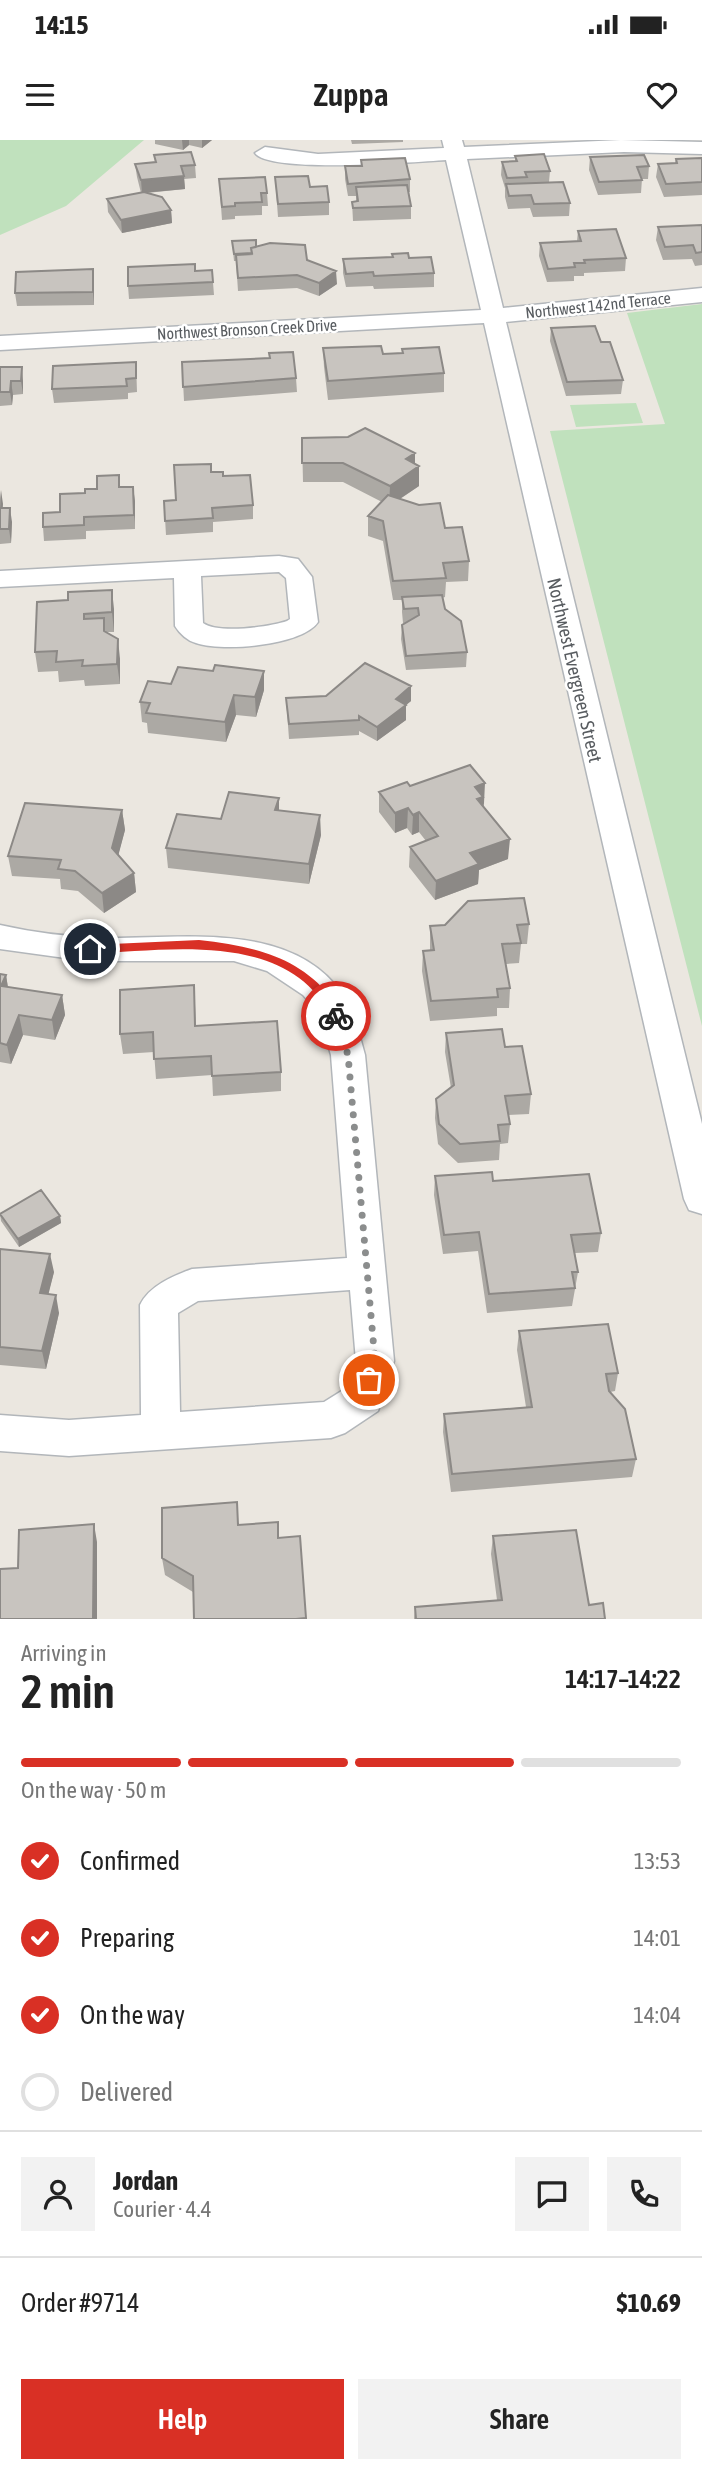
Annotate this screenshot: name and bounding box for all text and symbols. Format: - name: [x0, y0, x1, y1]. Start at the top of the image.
- text: 14:15: [35, 10, 89, 40]
- icon: menu: [21, 76, 59, 114]
- text: Zuppa: [313, 76, 389, 113]
- icon: heart: [643, 76, 681, 114]
- street label: Northwest 142nd Terrace: [524, 288, 672, 322]
- street label: Northwest Bronson Creek Drive: [156, 315, 338, 343]
- street label: Northwest Evergreen Street: [543, 576, 607, 764]
- pin: [60, 919, 120, 979]
- icon: home: [71, 930, 109, 968]
- courier: [301, 981, 371, 1051]
- icon: bike: [317, 997, 355, 1035]
- pin: [339, 1350, 399, 1410]
- icon: bag: [350, 1361, 388, 1399]
- text: Arriving in: [21, 1640, 107, 1666]
- text: 14:17–14:22: [565, 1664, 681, 1694]
- text: 2 min: [21, 1665, 115, 1718]
- text: On the way · 50 m: [21, 1777, 166, 1803]
- icon: check: [21, 1842, 59, 1880]
- text: Confirmed: [80, 1846, 180, 1876]
- text: 13:53: [634, 1848, 681, 1874]
- icon: check: [21, 1919, 59, 1957]
- text: Preparing: [80, 1923, 174, 1953]
- text: 14:01: [633, 1925, 681, 1951]
- icon: check: [21, 1996, 59, 2034]
- text: On the way: [80, 2000, 185, 2030]
- text: 14:04: [633, 2002, 681, 2028]
- text: Delivered: [80, 2077, 173, 2107]
- button: person: [21, 2157, 95, 2231]
- button: chat: [515, 2157, 589, 2231]
- button: phone: [607, 2157, 681, 2231]
- text: Jordan: [113, 2166, 178, 2196]
- text: Courier · 4.4: [113, 2196, 212, 2222]
- text: Order #9714: [21, 2288, 140, 2318]
- text: $10.69: [617, 2288, 681, 2318]
- button: Help: [21, 2379, 344, 2459]
- button: Share: [358, 2379, 681, 2459]

